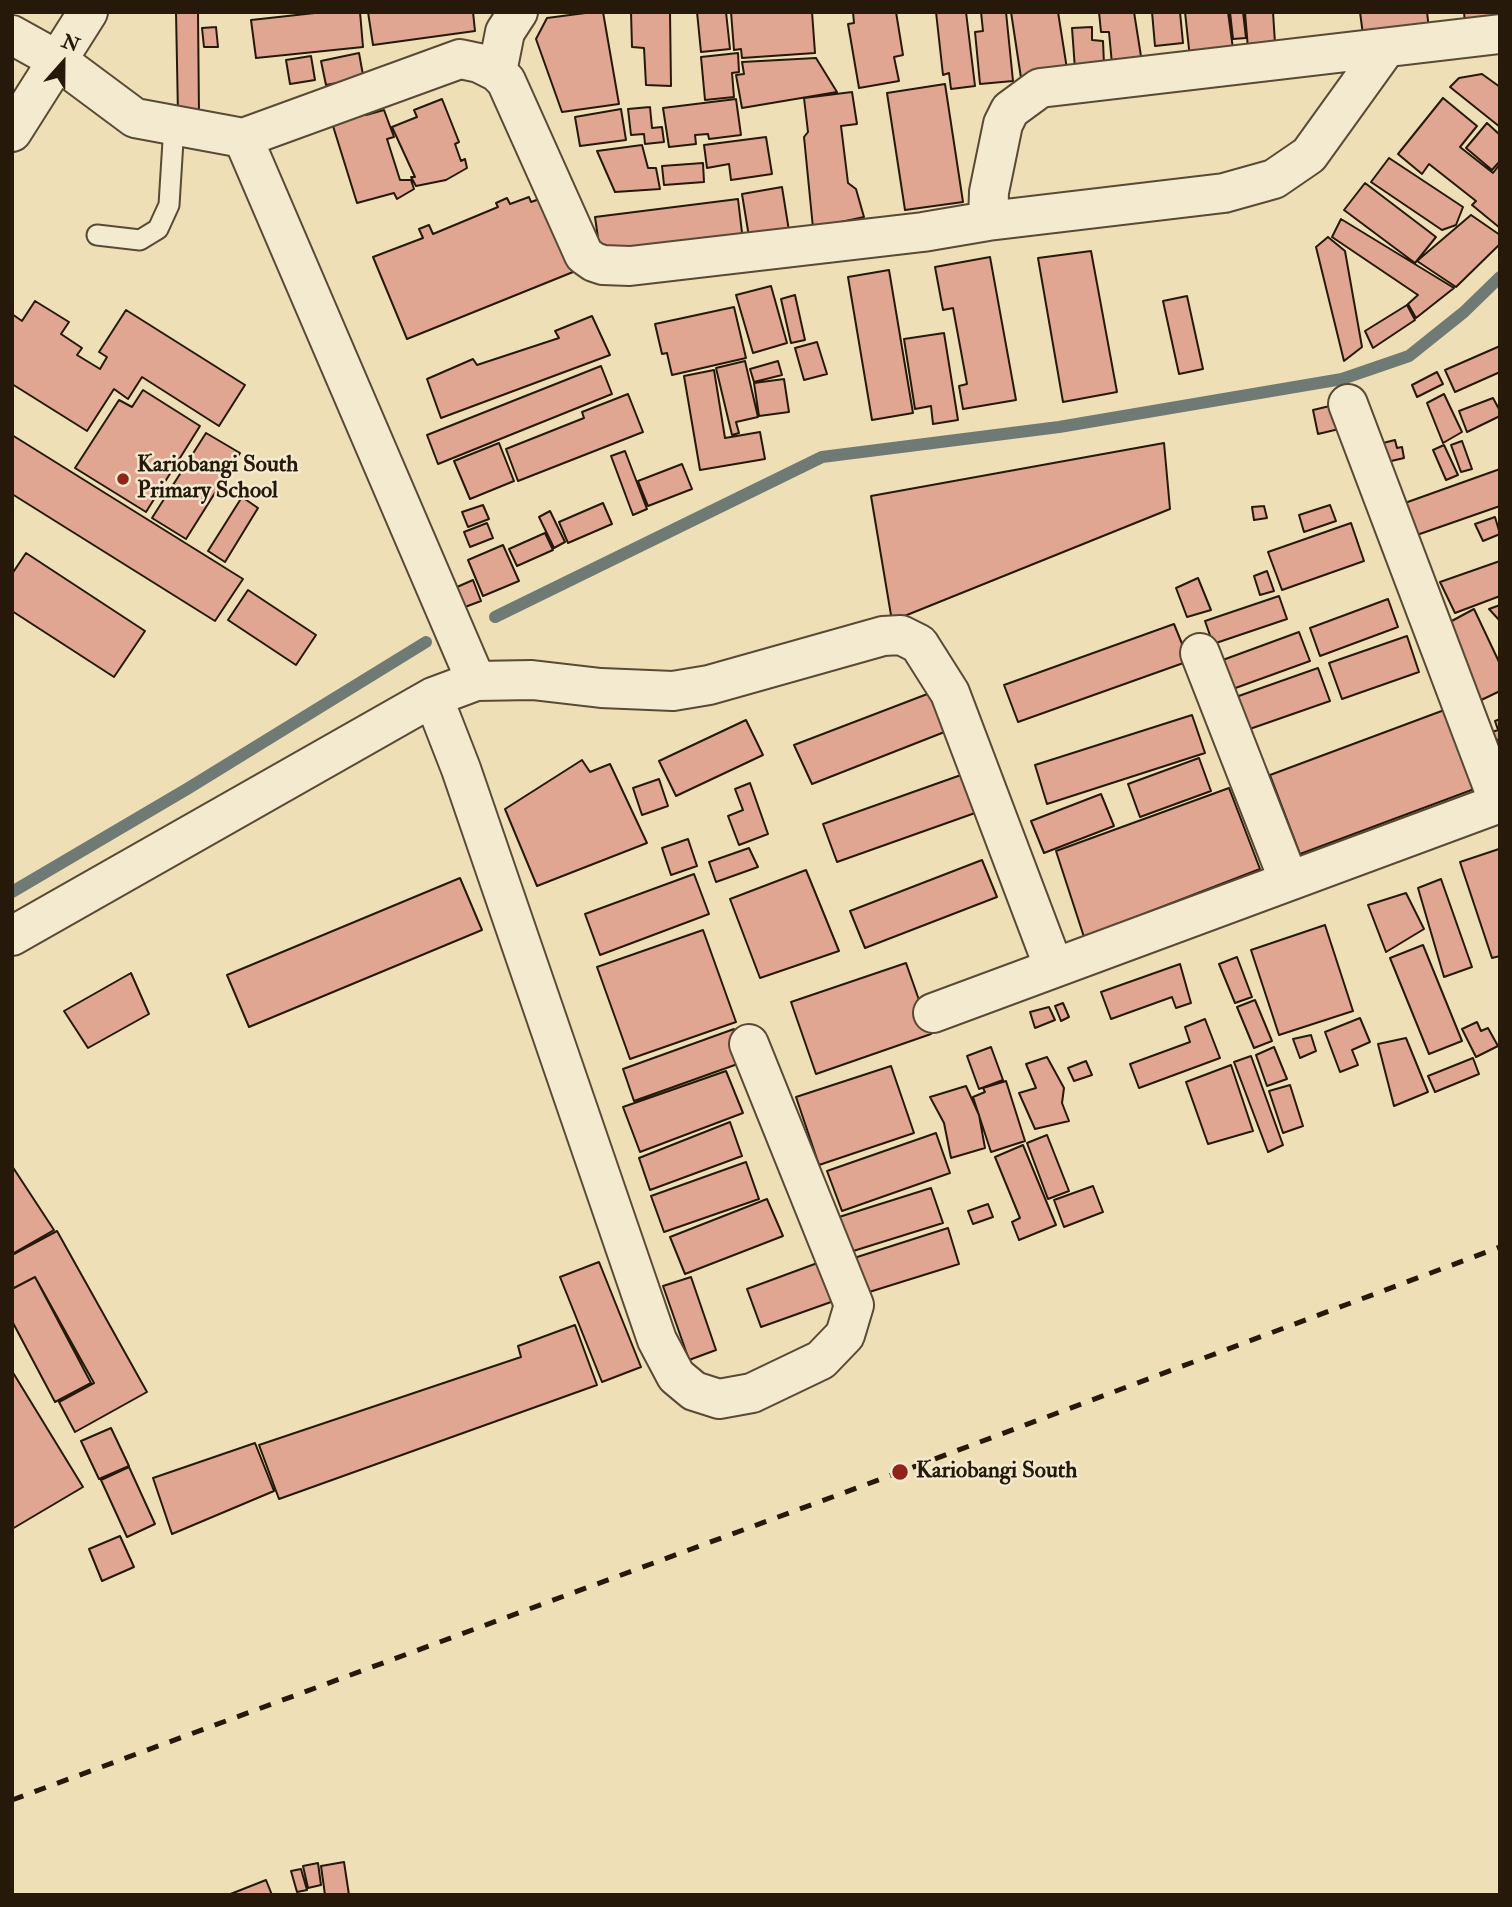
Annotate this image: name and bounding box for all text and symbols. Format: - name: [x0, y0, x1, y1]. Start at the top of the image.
- north arrow: [28, 28, 98, 98]
- text: N: [58, 29, 83, 58]
- place label: Kariobangi South Primary School: [137, 452, 298, 506]
- marker: Kariobangi South Primary School: [115, 471, 131, 487]
- place label: Kariobangi South: [916, 1458, 1077, 1486]
- marker: Kariobangi South: [890, 1462, 910, 1482]

